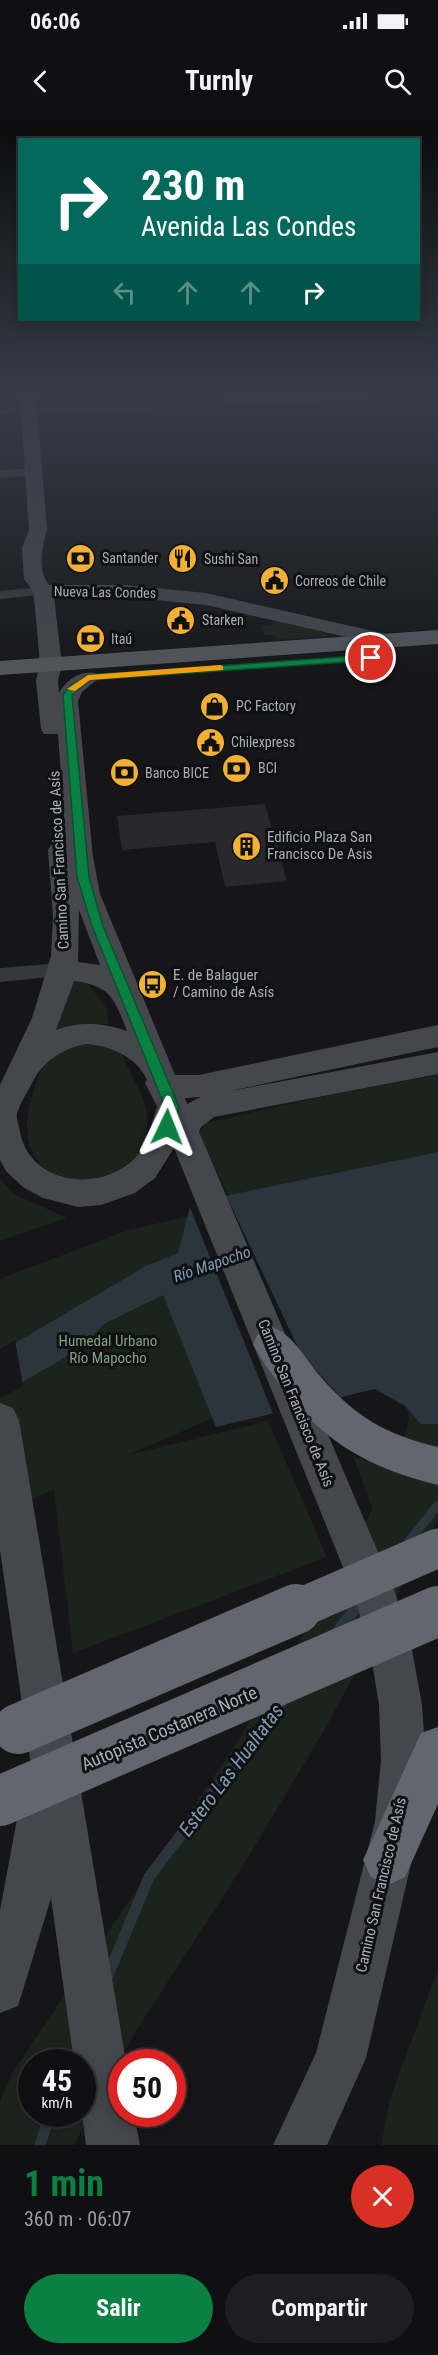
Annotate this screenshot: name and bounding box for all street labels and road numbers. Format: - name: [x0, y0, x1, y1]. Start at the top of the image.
- street label: Nueva Las Condes: [54, 583, 156, 601]
- street label: Camino San Francisco de Asís: [45, 770, 73, 950]
- street label: Camino San Francisco de Asís: [254, 1317, 338, 1489]
- street label: Autopista Costanera Norte: [78, 1681, 260, 1775]
- street label: Camino San Francisco de Asís: [352, 1796, 410, 1974]

